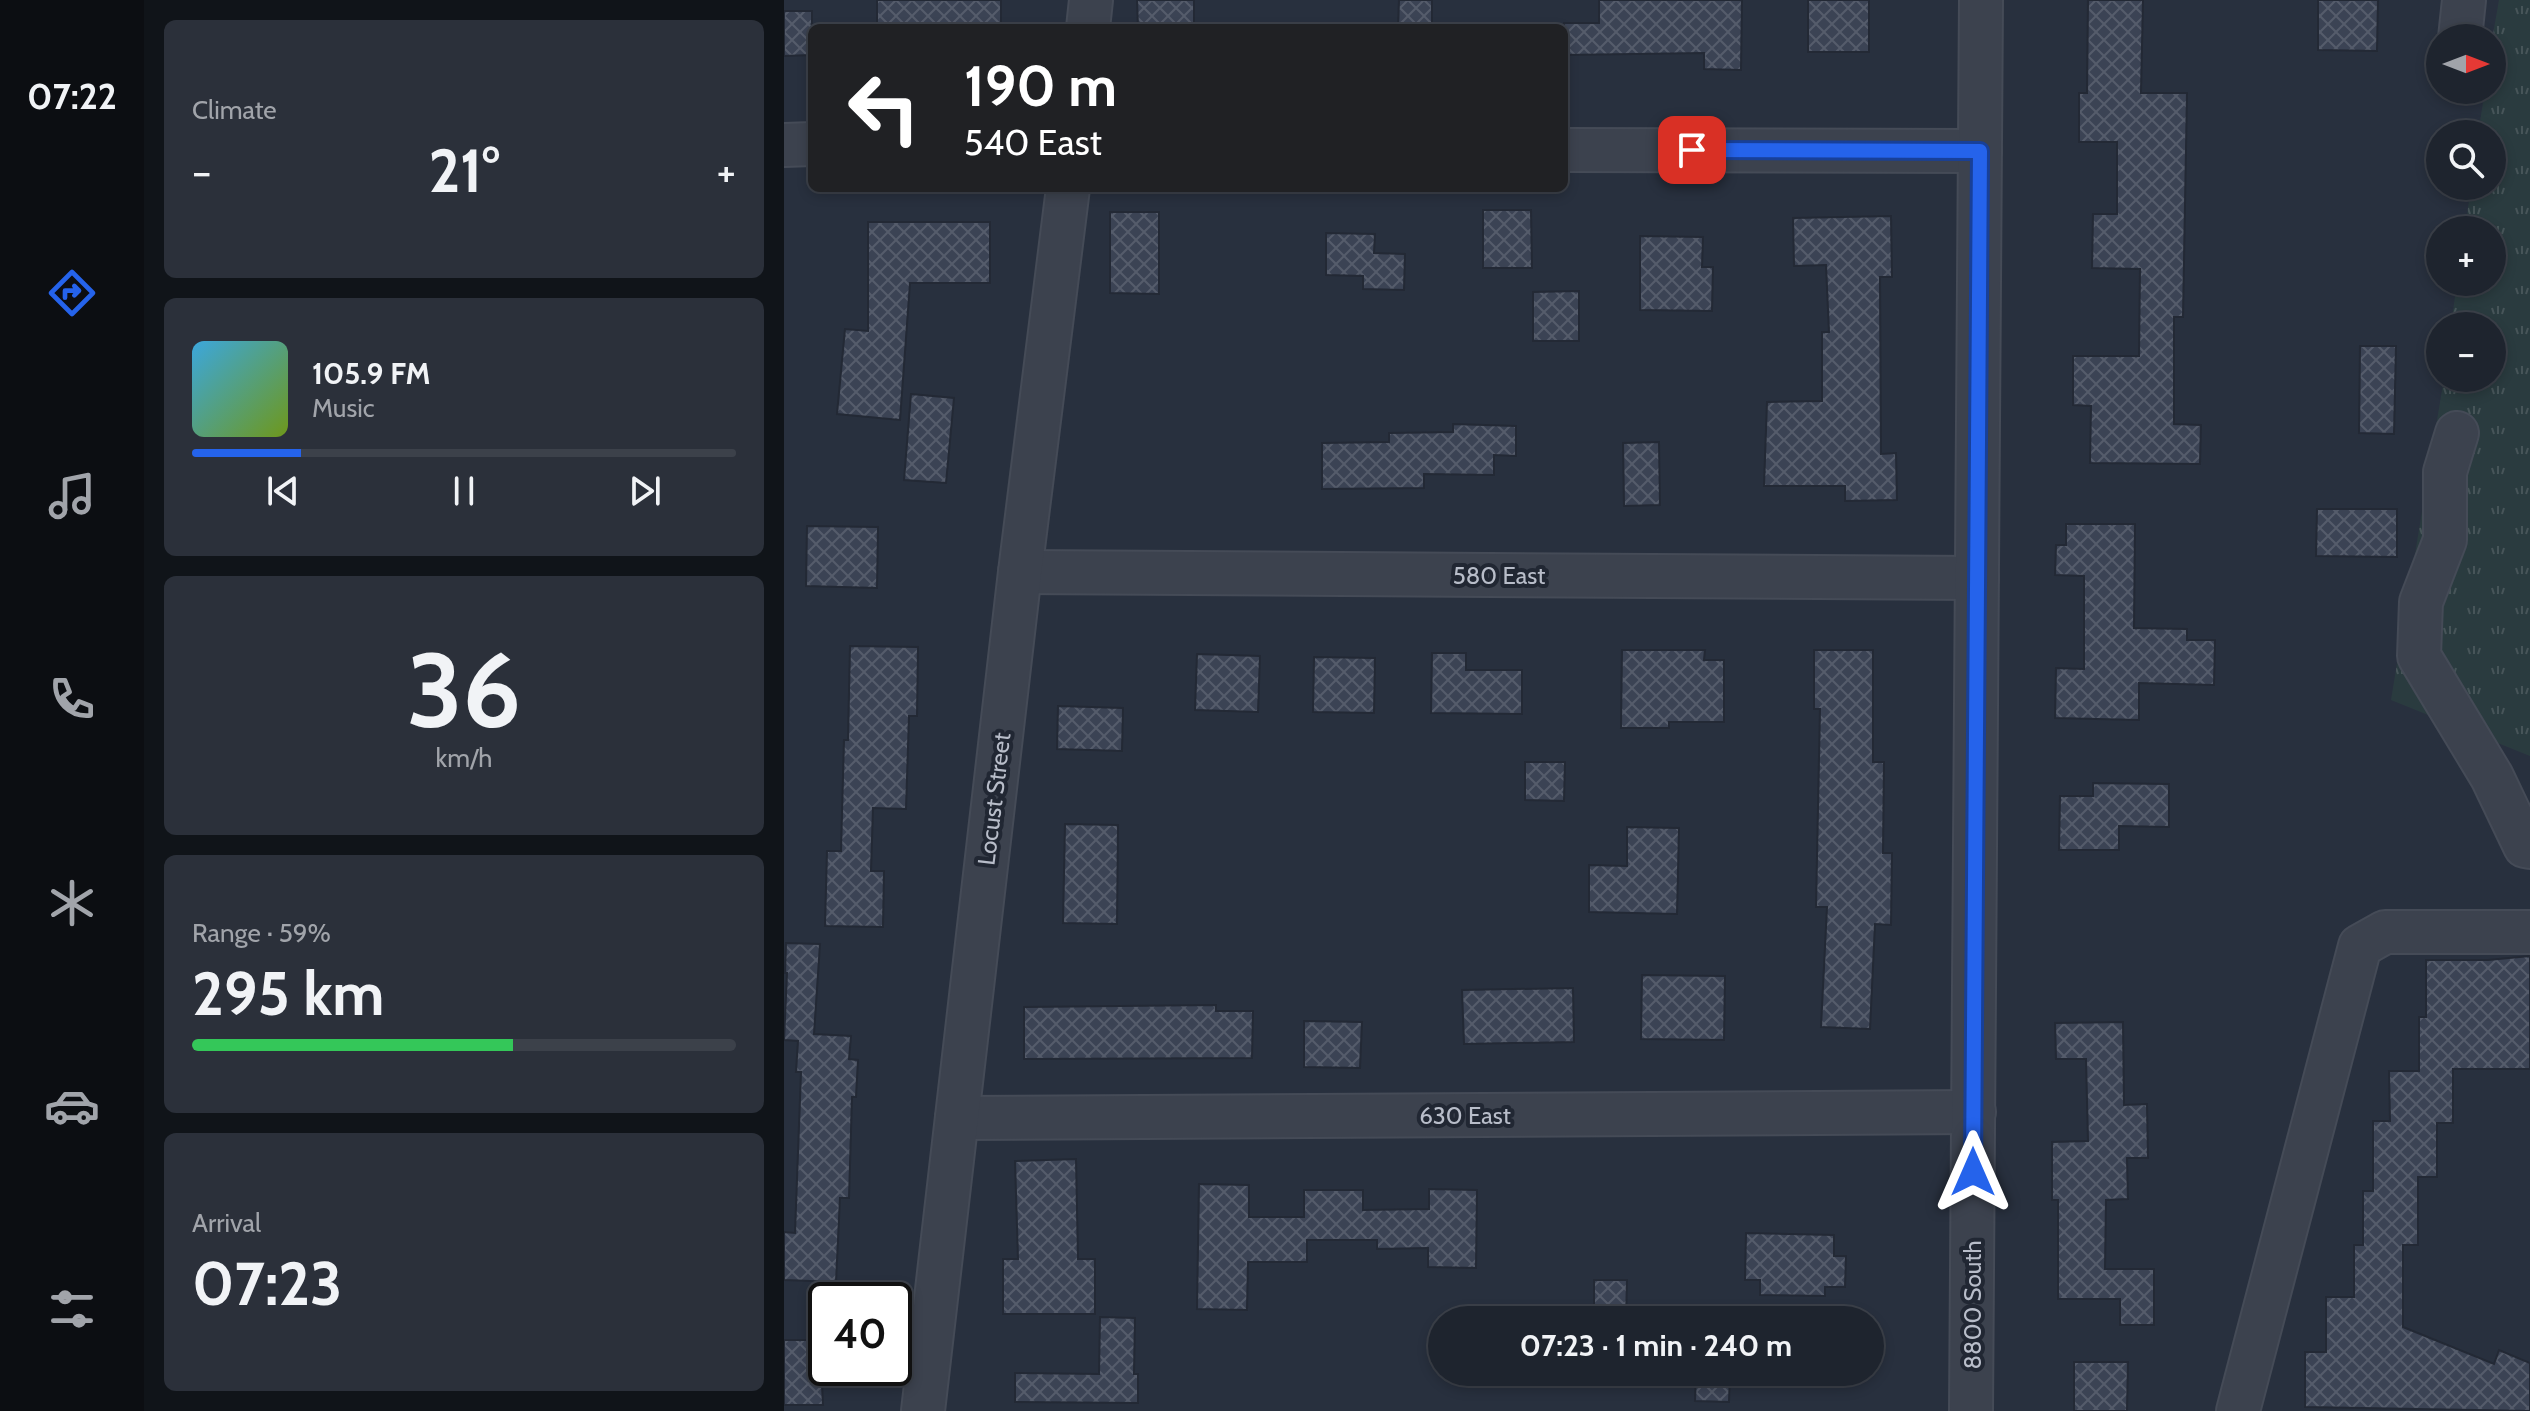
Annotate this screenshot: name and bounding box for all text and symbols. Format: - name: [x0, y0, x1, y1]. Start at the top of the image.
- north arrow: [2426, 24, 2506, 104]
- map controls: [2426, 24, 2506, 392]
- text: 190 m: [964, 52, 1117, 120]
- icon: left: [832, 56, 936, 160]
- text: 07:22: [27, 74, 117, 118]
- text: Climate: [192, 94, 277, 126]
- pin: [1658, 116, 1726, 184]
- text: 540 East: [964, 120, 1102, 164]
- button: search: [2426, 120, 2506, 200]
- icon: arrive: [1670, 128, 1714, 172]
- text: 21°: [428, 134, 500, 207]
- text: −: [192, 145, 211, 198]
- text: +: [717, 145, 736, 198]
- button: +: [2426, 216, 2506, 296]
- icon: directions: [44, 265, 100, 321]
- button: −: [2426, 312, 2506, 392]
- text: 105.9 FM: [312, 355, 430, 392]
- text: Music: [312, 392, 375, 424]
- icon: music: [44, 468, 100, 524]
- icon: previous: [261, 469, 305, 513]
- icon: pause: [442, 469, 486, 513]
- icon: next: [623, 469, 667, 513]
- street label: 580 East: [1453, 561, 1545, 590]
- text: 36: [407, 627, 521, 753]
- icon: phone: [44, 671, 100, 727]
- street label: Locust Street: [971, 731, 1017, 867]
- text: km/h: [436, 742, 492, 774]
- icon: climate: [44, 875, 100, 931]
- text: Range · 59%: [192, 917, 331, 949]
- text: 295 km: [192, 957, 384, 1030]
- icon: car: [44, 1078, 100, 1134]
- street label: 630 East: [1419, 1101, 1511, 1130]
- position arrow: [1931, 1130, 2015, 1214]
- text: Arrival: [192, 1207, 261, 1239]
- street label: 8800 South: [1958, 1241, 1987, 1369]
- text: 07:23: [192, 1247, 342, 1320]
- icon: filters: [44, 1281, 100, 1337]
- speed limit sign: 40: [808, 1282, 912, 1386]
- text: 07:23 · 1 min · 240 m: [1520, 1327, 1792, 1364]

